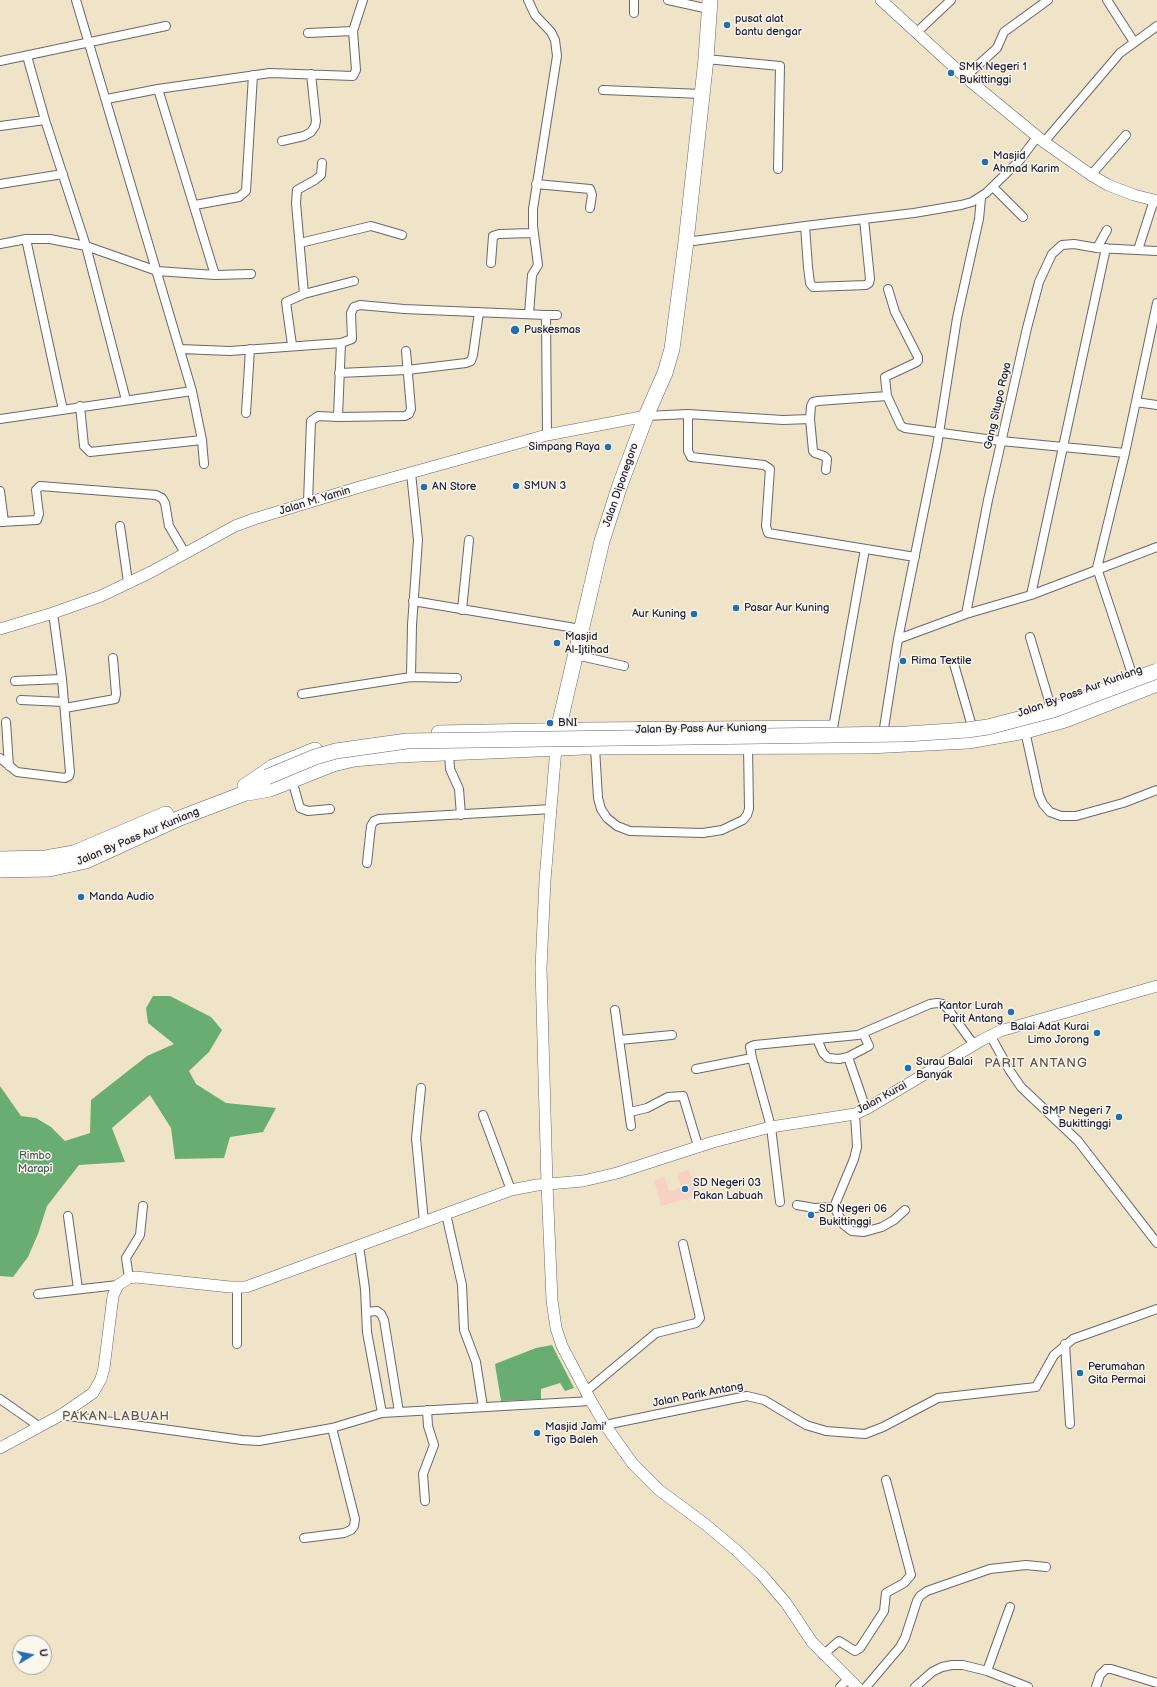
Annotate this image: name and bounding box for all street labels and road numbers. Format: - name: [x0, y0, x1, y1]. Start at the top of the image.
- street label: Gang Situpo Raya: [982, 361, 1014, 451]
- street label: Jalan Diponegoro: [600, 441, 642, 529]
- street label: Jalan M. Yamin: [278, 484, 352, 518]
- street label: Jalan By Pass Aur Kuniang: [1016, 663, 1144, 721]
- street label: Jalan By Pass Aur Kuniang: [635, 721, 767, 737]
- street label: Jalan By Pass Aur Kuniang: [75, 805, 201, 869]
- street label: Jalan Kurai: [855, 1079, 909, 1117]
- street label: Jalan Parik Antang: [652, 1380, 744, 1410]

